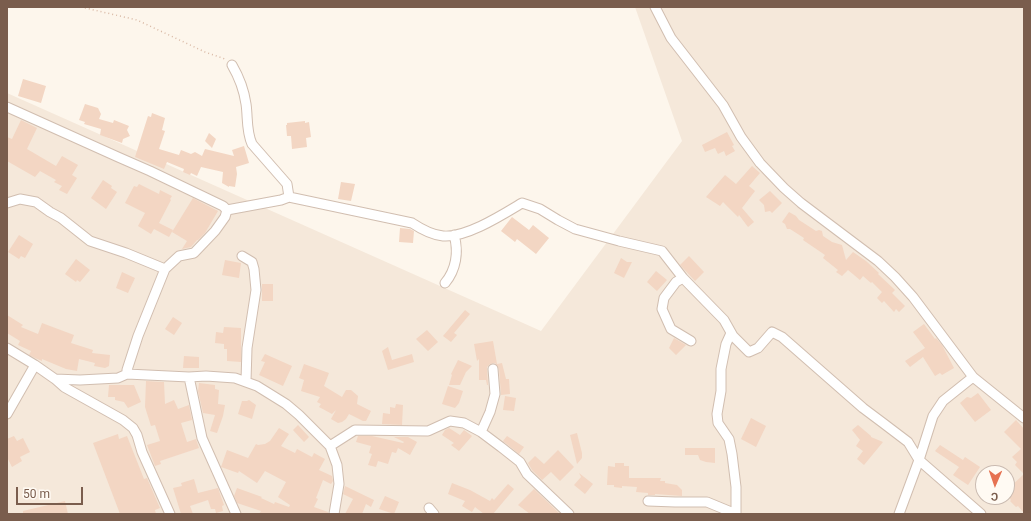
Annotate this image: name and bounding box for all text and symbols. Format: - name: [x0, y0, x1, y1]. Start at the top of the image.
- north arrow: [975, 465, 1015, 505]
- scale bar: [18, 479, 85, 505]
- text: 50 m: [23, 487, 50, 501]
- text: С: [991, 490, 998, 503]

